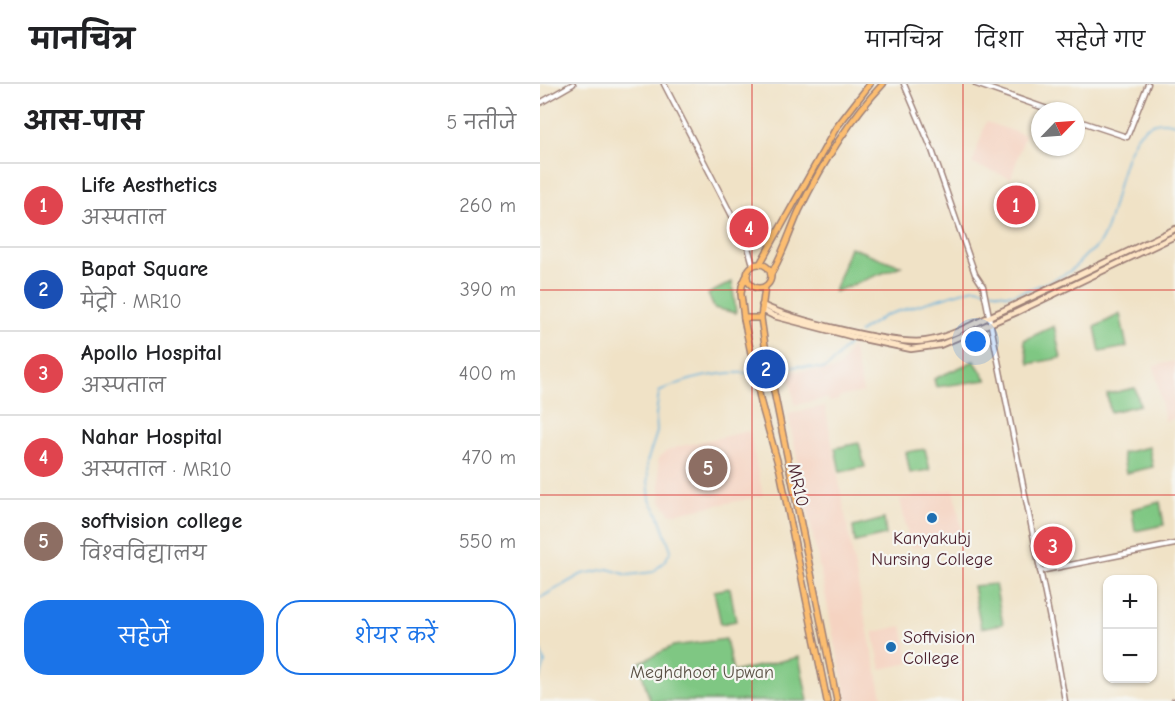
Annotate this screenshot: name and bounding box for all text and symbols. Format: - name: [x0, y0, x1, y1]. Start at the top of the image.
- text: मानचित्र: [30, 24, 134, 56]
- text: मानचित्र: [865, 28, 943, 52]
- text: दिशा: [976, 28, 1023, 52]
- text: सहेजे गए: [1056, 28, 1145, 52]
- north arrow: [1031, 102, 1085, 156]
- text: आस-पास: [24, 107, 143, 137]
- text: 5 नतीजे: [447, 111, 516, 134]
- text: Life Aesthetics: [81, 172, 217, 198]
- pin: 1: [996, 182, 1036, 228]
- text: 1: [40, 194, 47, 217]
- text: 260 m: [459, 194, 516, 217]
- text: अस्पताल: [81, 206, 166, 229]
- pin: 4: [730, 206, 768, 250]
- text: Bapat Square: [81, 256, 208, 282]
- text: 2: [39, 278, 48, 301]
- text: 390 m: [460, 278, 516, 301]
- text: मेट्रो · MR10: [81, 290, 182, 313]
- your location: [961, 327, 990, 356]
- text: Apollo Hospital: [81, 340, 222, 366]
- pin: 2: [746, 346, 786, 392]
- text: 3: [39, 362, 48, 385]
- text: 400 m: [459, 362, 516, 385]
- text: अस्पताल: [81, 374, 166, 397]
- text: Nahar Hospital: [81, 424, 222, 450]
- text: 4: [39, 446, 48, 469]
- text: 470 m: [461, 446, 516, 469]
- pin: 5: [688, 446, 728, 490]
- text: अस्पताल · MR10: [81, 458, 232, 481]
- street label: MR10: [783, 461, 813, 509]
- text: softvision college: [81, 508, 242, 534]
- marker: Kanyakubj Nursing College: [925, 511, 939, 525]
- pin: 3: [1034, 524, 1072, 568]
- place label: Kanyakubj Nursing College: [871, 528, 993, 570]
- text: 5: [38, 530, 49, 553]
- text: 550 m: [459, 530, 516, 553]
- text: विश्वविद्यालय: [81, 542, 207, 565]
- map controls: [1103, 575, 1157, 683]
- button: +: [1103, 575, 1157, 629]
- button: सहेजें: [24, 600, 264, 675]
- button: शेयर करें: [276, 600, 516, 675]
- place label: Softvision College: [903, 627, 975, 669]
- button: −: [1103, 629, 1157, 683]
- marker: Softvision College: [884, 640, 898, 654]
- park label: Meghdhoot Upwan: [630, 662, 774, 683]

